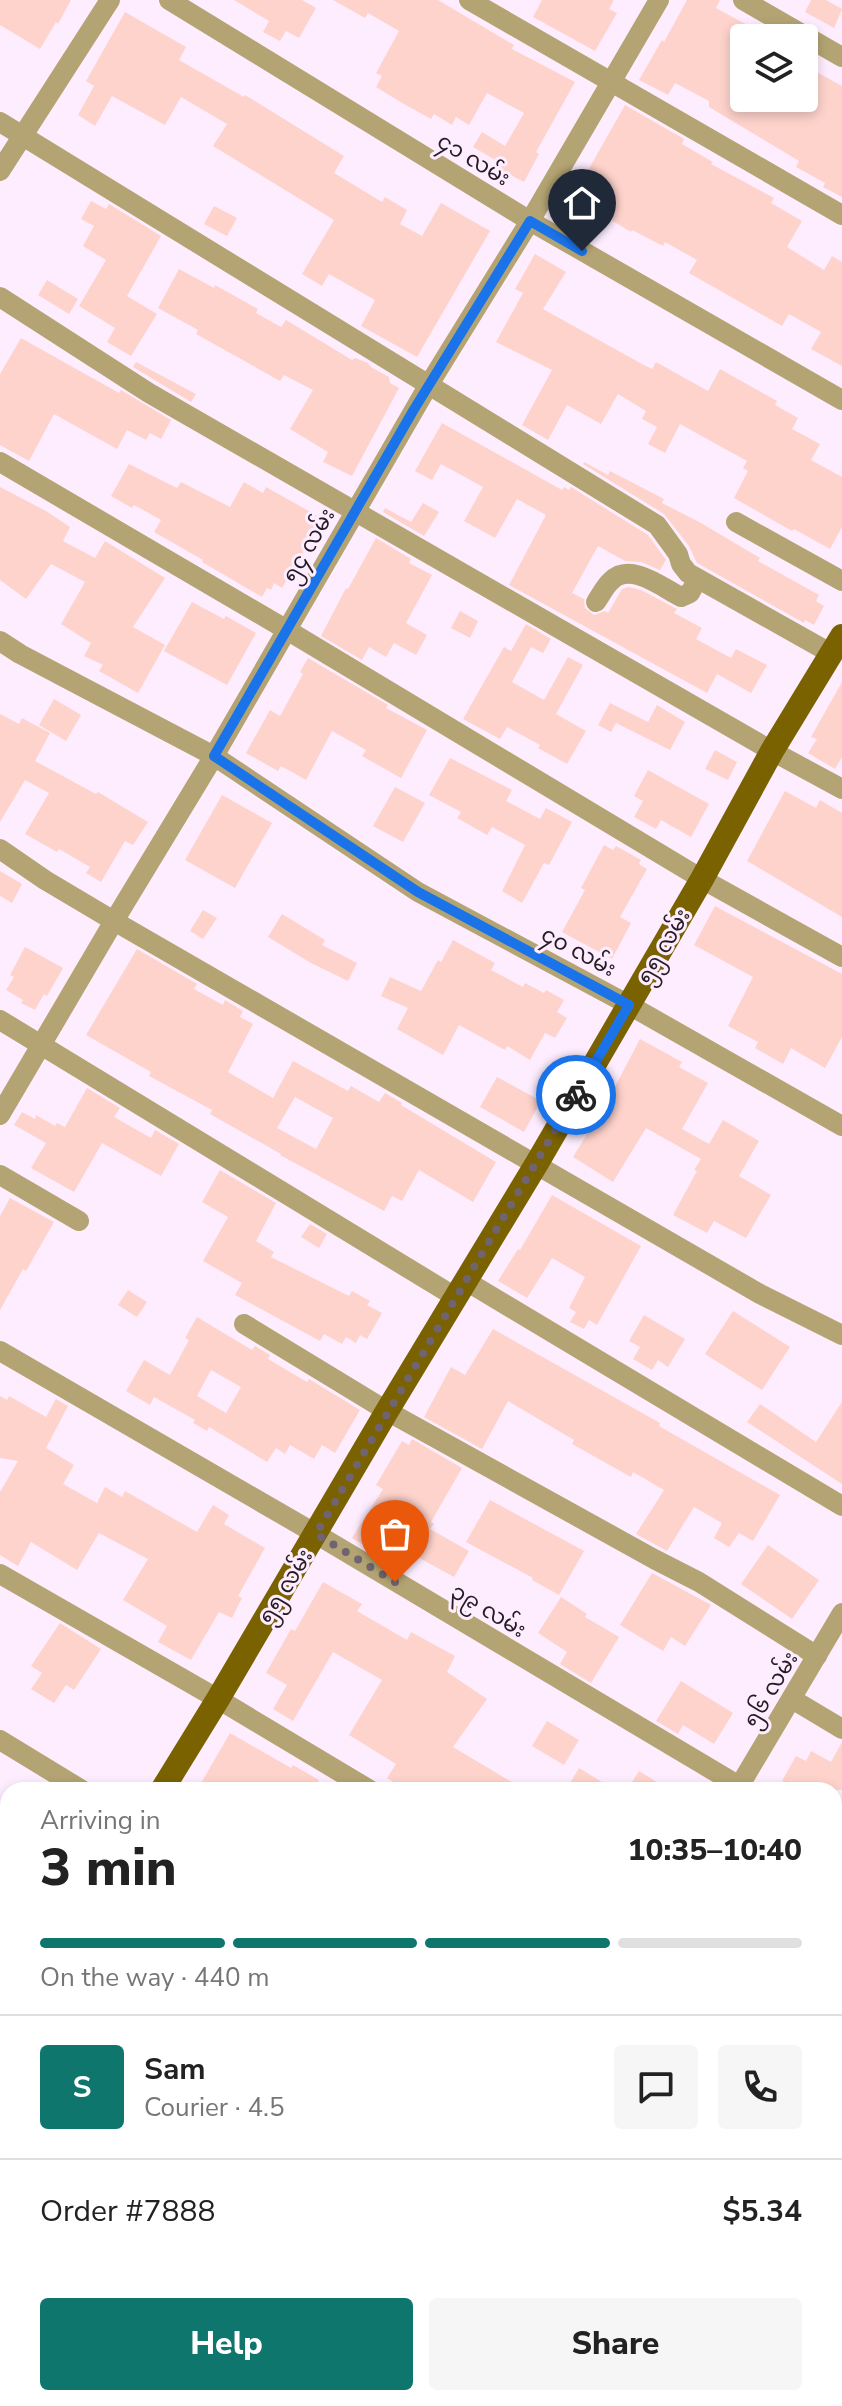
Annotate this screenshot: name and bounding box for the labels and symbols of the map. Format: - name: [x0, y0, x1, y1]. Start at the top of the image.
- street label: ၄၁ လမ်း: [430, 125, 516, 195]
- pin: [548, 169, 616, 251]
- street label: ၅၄ လမ်း: [275, 502, 344, 589]
- street label: ၅၅ လမ်း: [629, 903, 699, 991]
- street label: ၄၀ လမ်း: [535, 919, 622, 986]
- courier: [536, 1055, 616, 1135]
- pin: [361, 1500, 429, 1582]
- street label: ၅၅ လမ်း: [251, 1543, 322, 1631]
- street label: ၃၉ လမ်း: [444, 1576, 532, 1647]
- street label: ၅၆ လမ်း: [736, 1645, 807, 1734]

